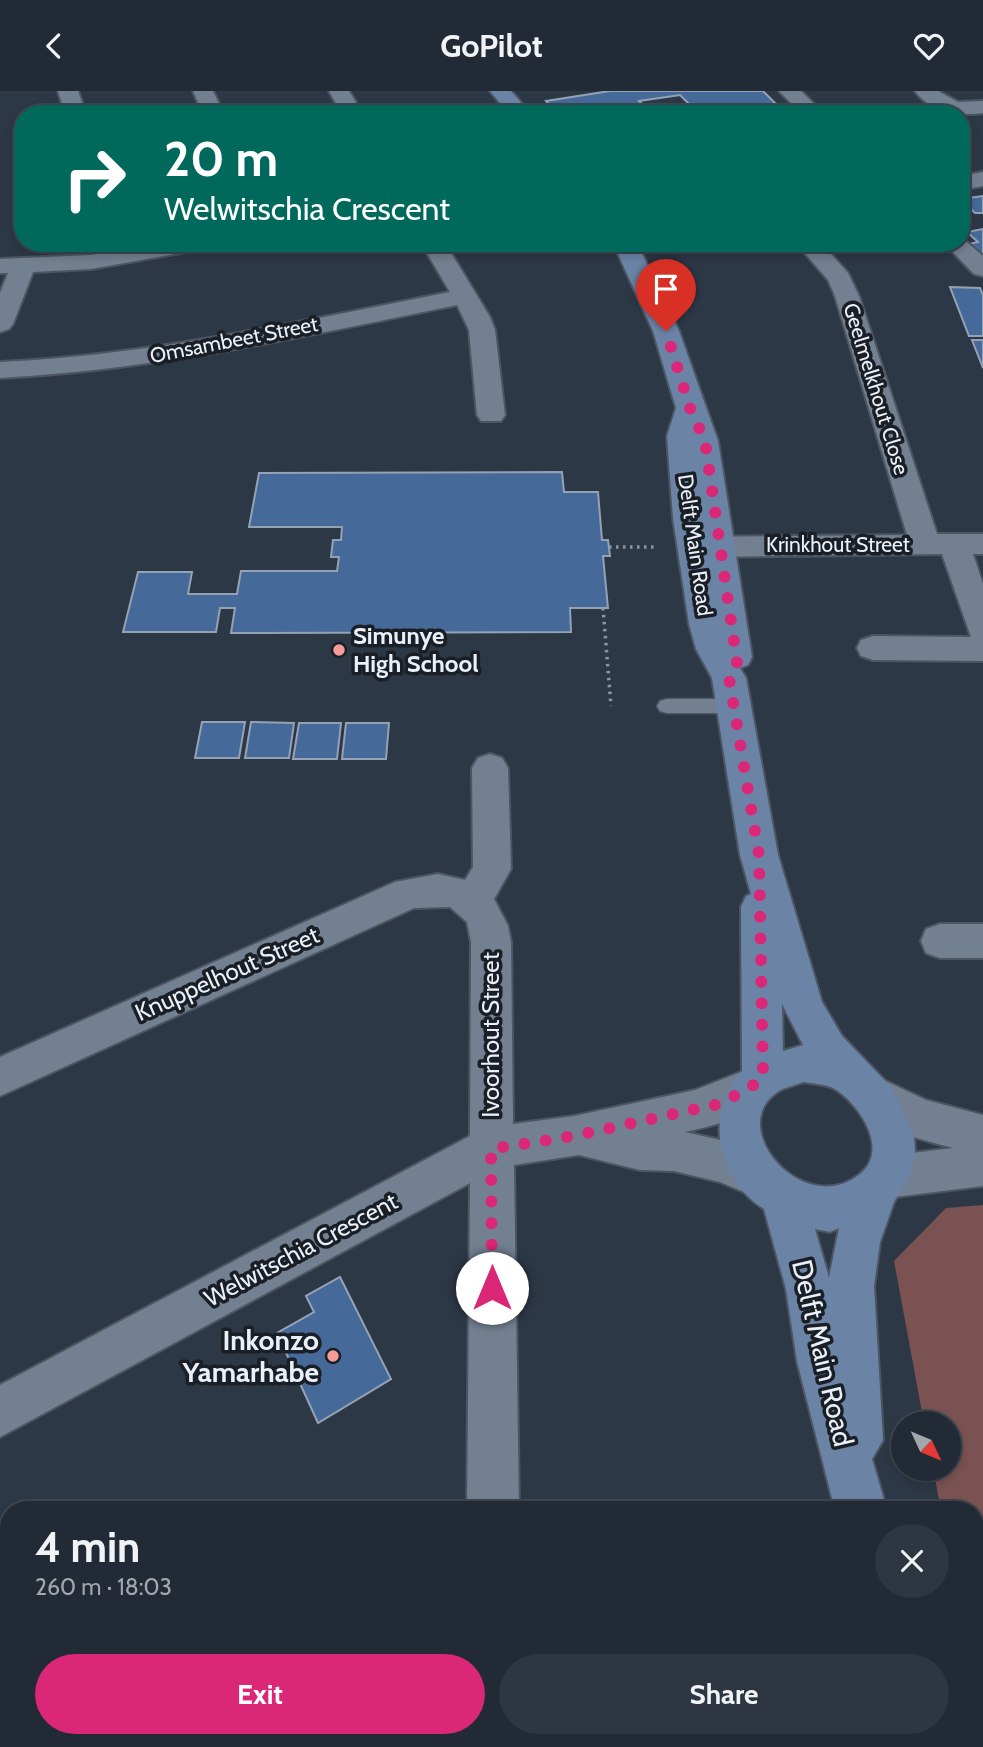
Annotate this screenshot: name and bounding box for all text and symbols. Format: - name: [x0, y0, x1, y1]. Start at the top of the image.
- text: GoPilot: [440, 26, 543, 65]
- icon: back: [35, 27, 73, 65]
- icon: heart: [910, 27, 948, 65]
- text: 20 m: [164, 129, 278, 188]
- icon: right: [49, 133, 140, 224]
- text: Welwitschia Crescent: [164, 189, 450, 228]
- pin: [636, 259, 696, 331]
- icon: arrive: [647, 270, 685, 308]
- street label: Geelmelkhout Close: [838, 300, 915, 478]
- street label: Omsambeet Street: [148, 311, 320, 368]
- street label: Delft Main Road: [673, 472, 718, 618]
- street label: Krinkhout Street: [766, 532, 910, 557]
- place label: Simunye High School: [353, 621, 478, 678]
- marker: Simunye High School: [331, 642, 347, 658]
- street label: Knuppelhout Street: [130, 920, 323, 1027]
- street label: Ivoorhout Street: [476, 952, 505, 1118]
- street label: Welwitschia Crescent: [199, 1186, 402, 1313]
- position arrow: [455, 1251, 529, 1325]
- street label: Delft Main Road: [785, 1256, 861, 1450]
- place label: Inkonzo Yamarhabe: [181, 1323, 319, 1389]
- marker: Inkonzo Yamarhabe: [325, 1348, 341, 1364]
- north arrow: [891, 1411, 961, 1481]
- map controls: [891, 1411, 961, 1481]
- text: 4 min: [35, 1521, 140, 1573]
- button: close: [875, 1524, 949, 1598]
- text: 260 m · 18:03: [35, 1573, 172, 1601]
- button: Exit: [35, 1654, 485, 1734]
- button: Share: [499, 1654, 949, 1734]

